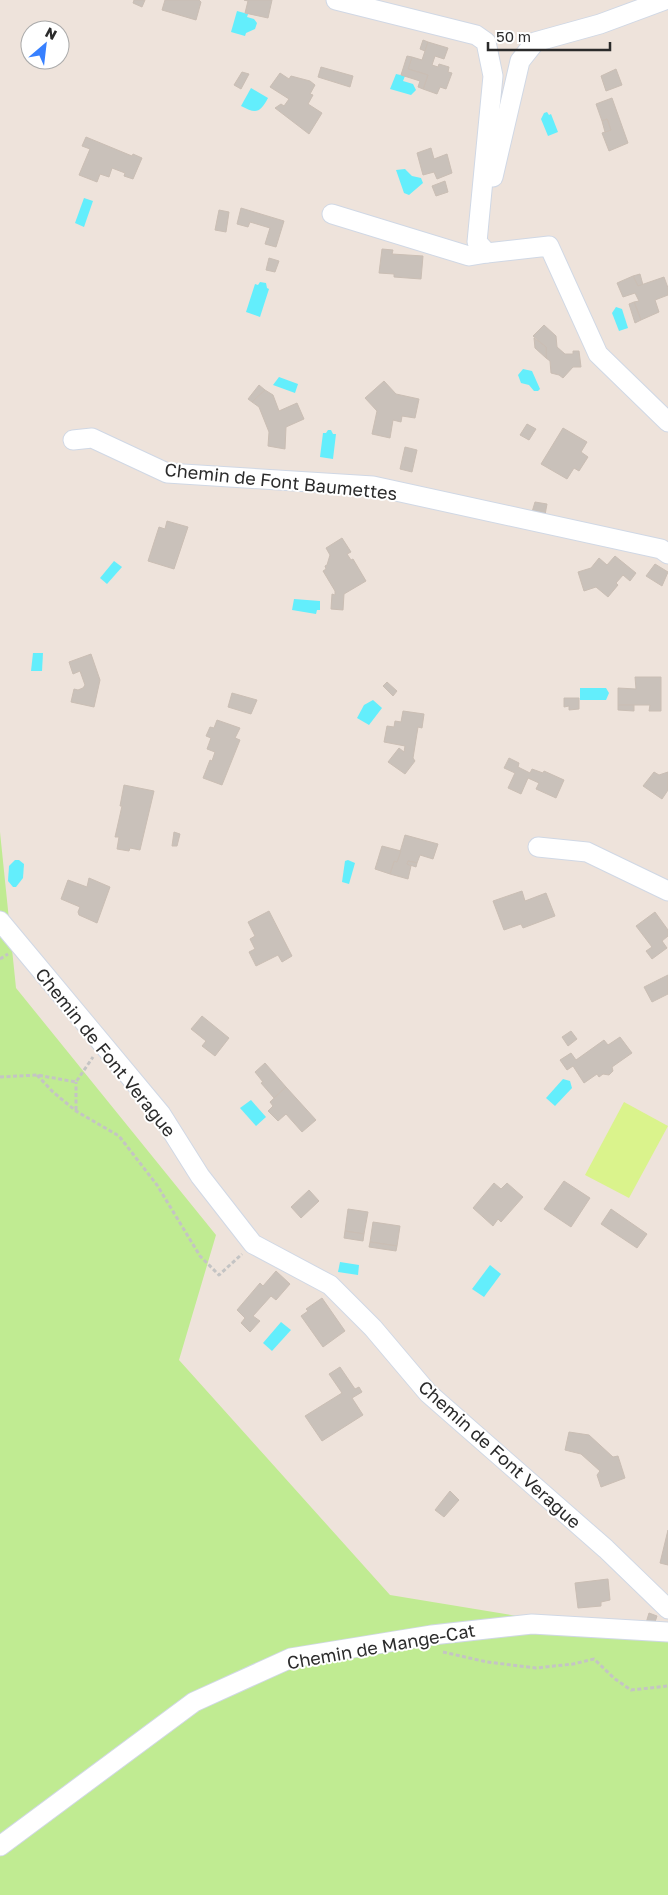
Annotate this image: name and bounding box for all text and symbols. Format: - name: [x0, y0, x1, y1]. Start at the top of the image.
- north arrow: [20, 20, 70, 70]
- scale bar: [488, 20, 610, 52]
- text: N: [43, 23, 60, 43]
- text: 50 m: [496, 27, 531, 45]
- street label: Chemin de Font Baumettes: [164, 458, 398, 504]
- street label: Chemin de Font Verague: [31, 963, 181, 1141]
- street label: Chemin de Font Verague: [414, 1375, 586, 1533]
- street label: Chemin de Mange-Cat: [285, 1619, 477, 1673]

